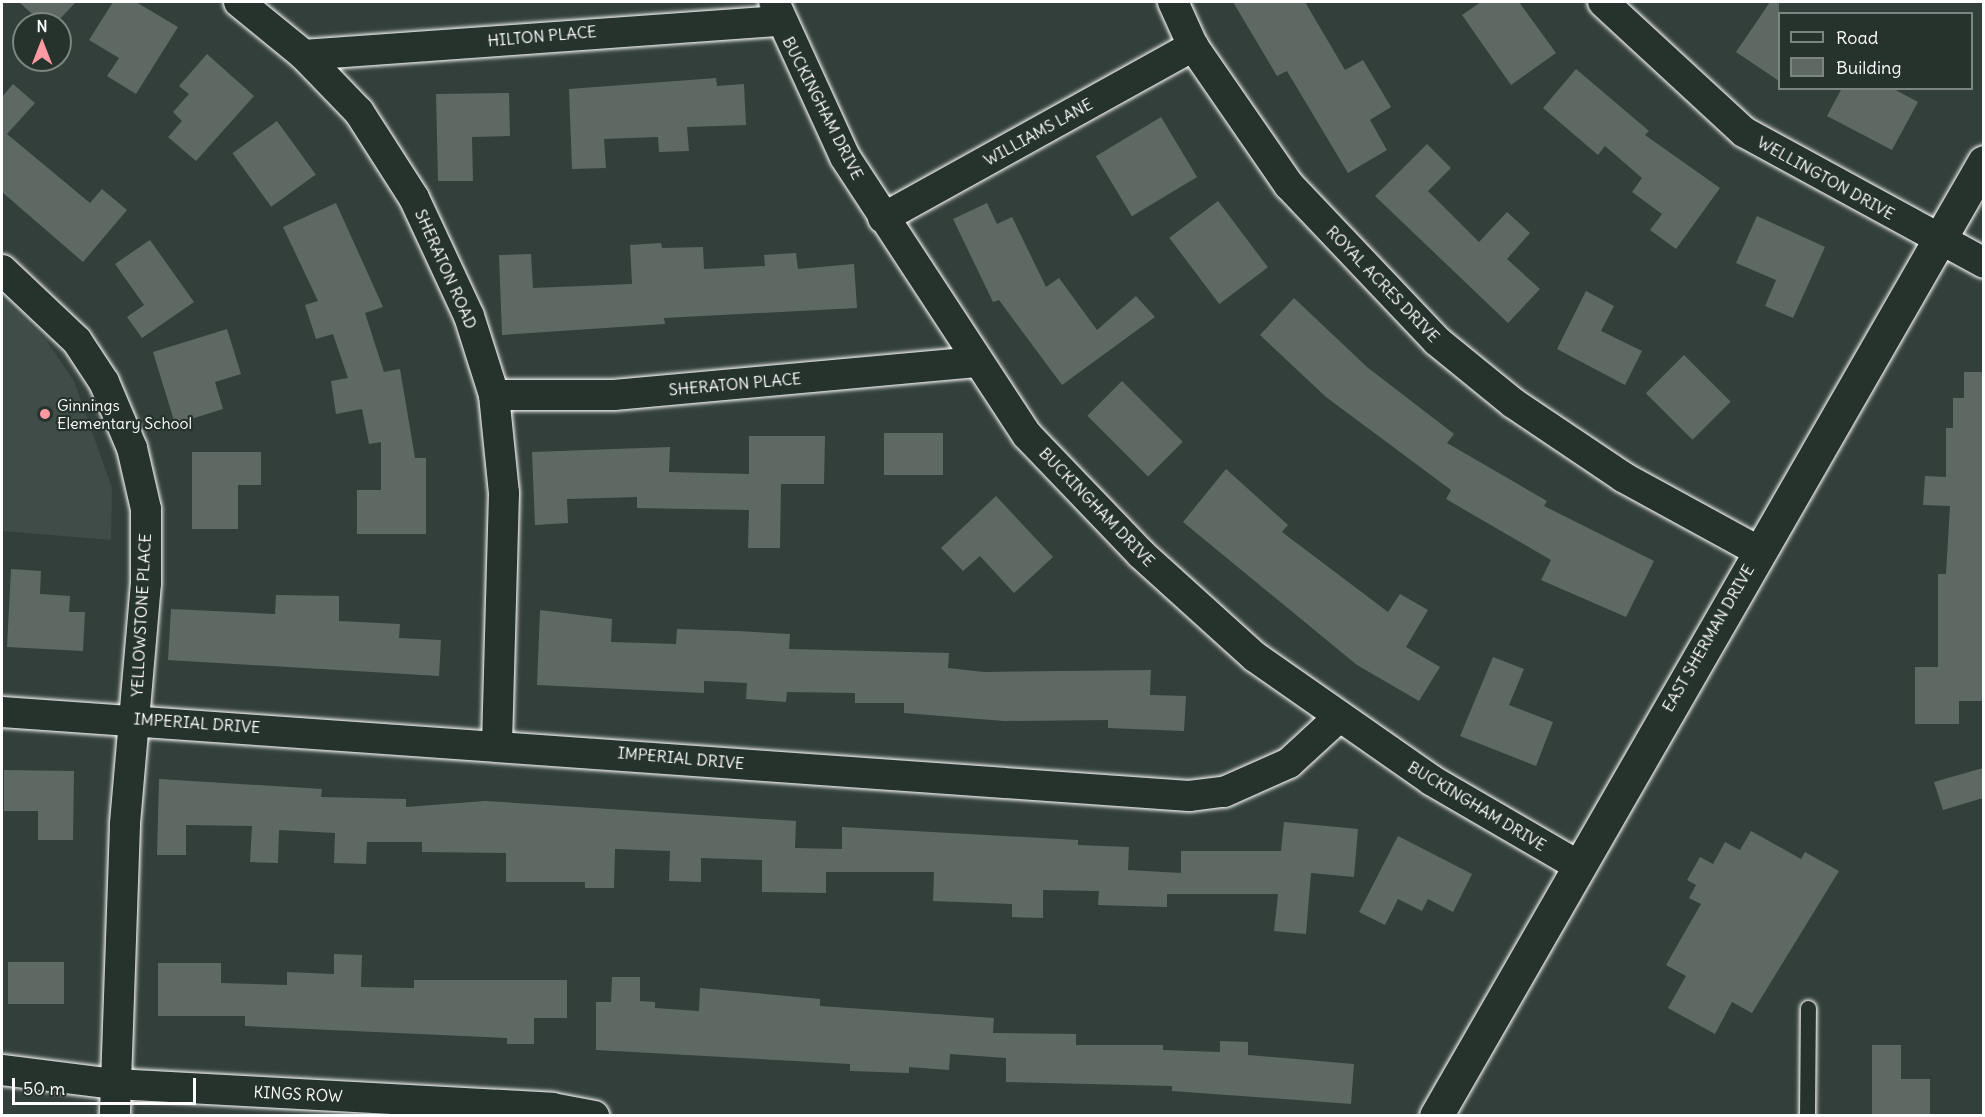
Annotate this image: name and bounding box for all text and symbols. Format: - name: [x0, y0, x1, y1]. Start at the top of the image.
- north arrow: [12, 12, 72, 72]
- legend: [1778, 12, 1973, 90]
- text: N: [36, 16, 48, 36]
- street label: HILTON PLACE: [487, 22, 597, 50]
- text: Road: [1836, 26, 1878, 49]
- street label: BUCKINGHAM DRIVE: [779, 33, 867, 183]
- text: Building: [1836, 56, 1901, 79]
- street label: WILLIAMS LANE: [980, 94, 1096, 170]
- street label: WELLINGTON DRIVE: [1754, 132, 1898, 224]
- street label: SHERATON ROAD: [411, 206, 481, 332]
- street label: ROYAL ACRES DRIVE: [1323, 222, 1443, 346]
- street label: SHERATON PLACE: [668, 369, 802, 399]
- place label: Ginnings Elementary School: [57, 395, 192, 433]
- marker: Ginnings Elementary School: [38, 407, 52, 421]
- street label: BUCKINGHAM DRIVE: [1035, 444, 1159, 570]
- street label: YELLOWSTONE PLACE: [127, 533, 155, 697]
- street label: EAST SHERMAN DRIVE: [1658, 561, 1758, 715]
- street label: IMPERIAL DRIVE: [133, 709, 261, 737]
- street label: IMPERIAL DRIVE: [617, 743, 745, 773]
- street label: BUCKINGHAM DRIVE: [1404, 757, 1550, 855]
- scale bar: [15, 1066, 200, 1104]
- text: 50 m: [23, 1077, 65, 1100]
- street label: KINGS ROW: [253, 1082, 343, 1106]

